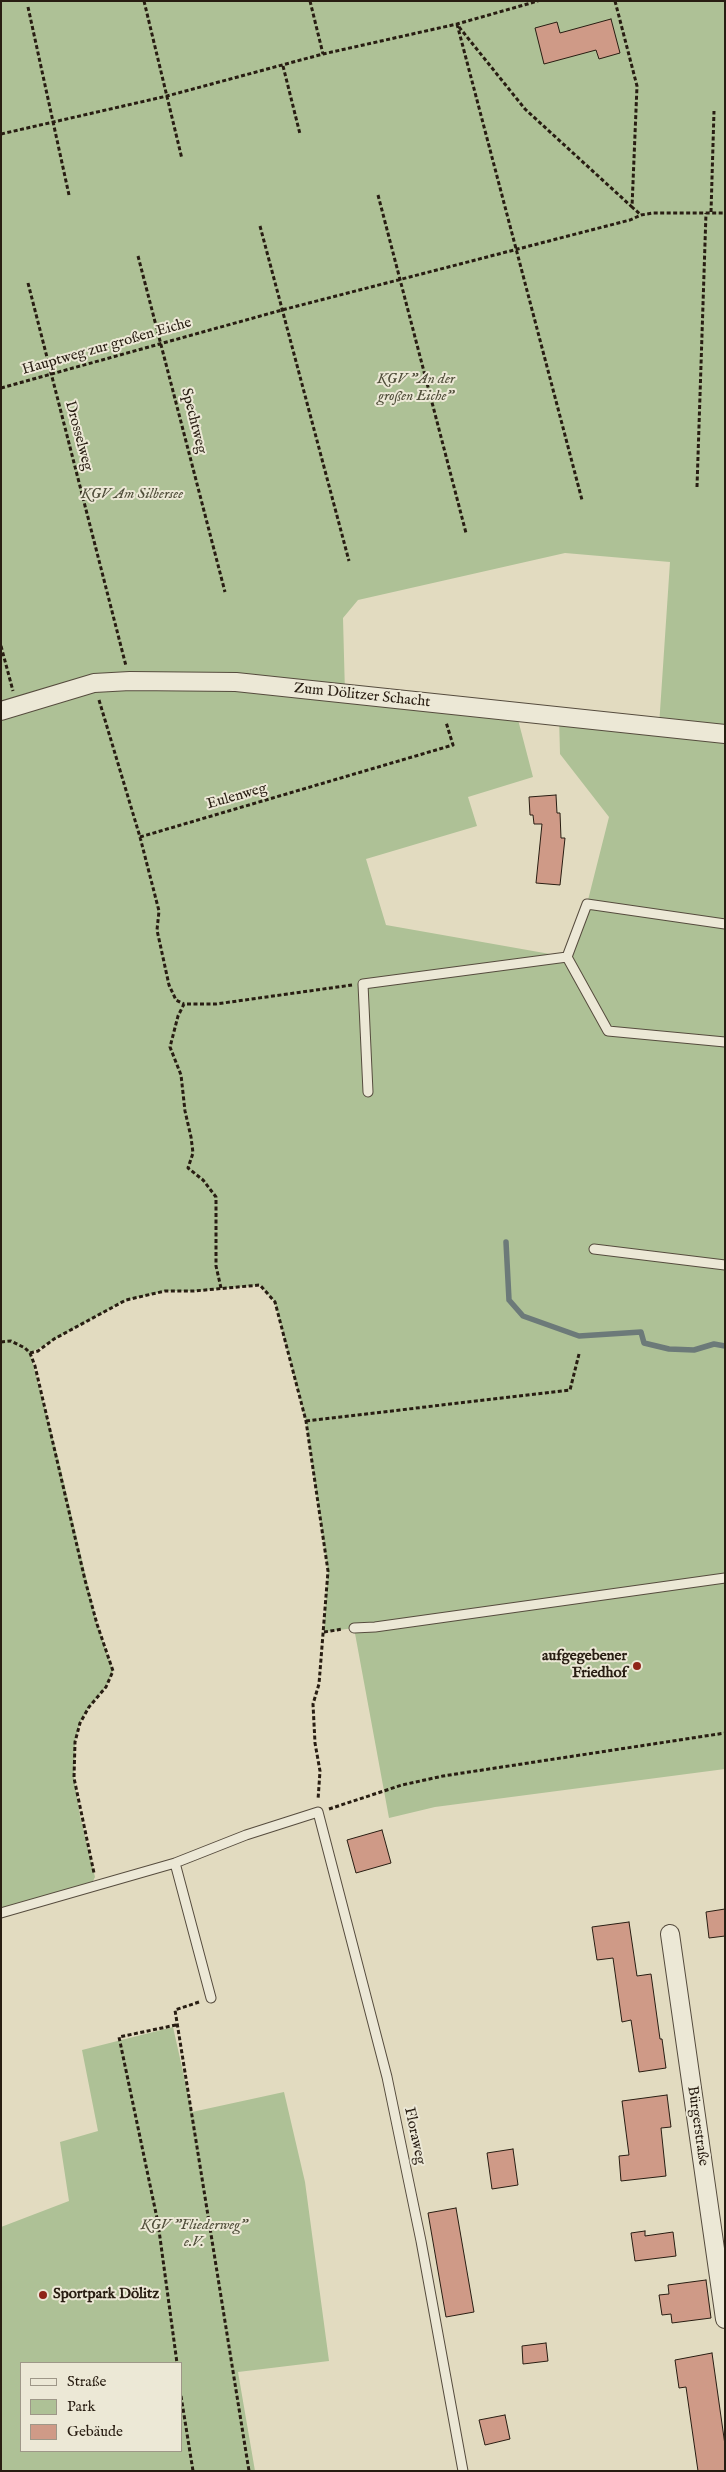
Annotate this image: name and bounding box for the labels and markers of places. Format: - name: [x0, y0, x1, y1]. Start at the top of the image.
- place label: aufgegebener Friedhof: [542, 1648, 627, 1683]
- marker: aufgegebener Friedhof: [631, 1660, 643, 1672]
- place label: Sportpark Dölitz: [53, 2286, 159, 2304]
- marker: Sportpark Dölitz: [37, 2289, 49, 2301]

